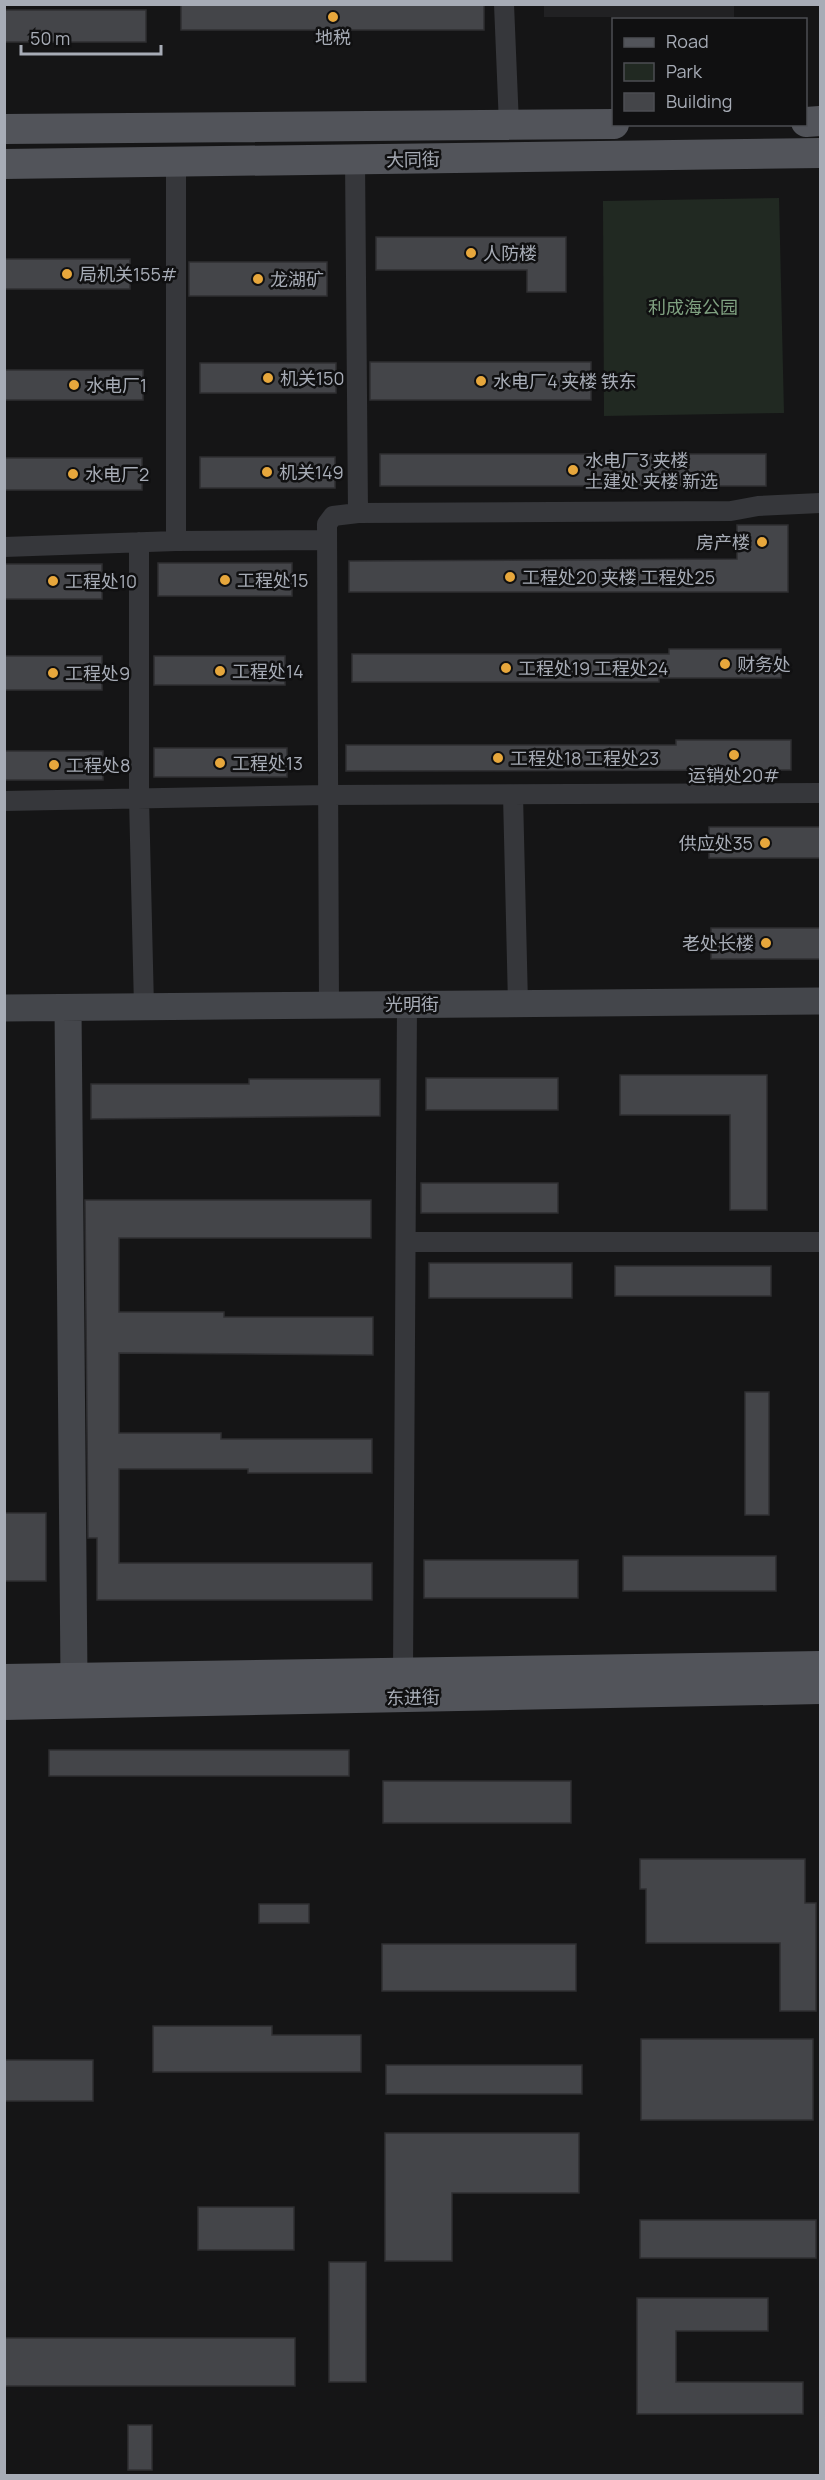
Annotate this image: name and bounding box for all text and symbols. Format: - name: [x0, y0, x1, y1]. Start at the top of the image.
- marker: 地税: [326, 10, 340, 24]
- scale bar: [21, 18, 160, 56]
- legend: [612, 18, 807, 126]
- place label: 地税: [315, 25, 351, 49]
- text: 50 m: [30, 26, 70, 50]
- text: Road: [666, 29, 709, 53]
- text: Park: [666, 59, 703, 83]
- text: Building: [666, 89, 732, 113]
- street label: 大同街: [386, 147, 440, 171]
- place label: 人防楼: [483, 241, 537, 265]
- marker: 人防楼: [464, 246, 478, 260]
- place label: 局机关155#: [79, 262, 177, 286]
- marker: 局机关155#: [60, 267, 74, 281]
- place label: 龙湖矿: [270, 267, 324, 291]
- marker: 龙湖矿: [251, 272, 265, 286]
- park label: 利成海公园: [648, 295, 738, 319]
- place label: 机关150: [280, 366, 344, 390]
- place label: 水电厂4 夹楼 铁东: [493, 369, 637, 393]
- marker: 机关150: [261, 371, 275, 385]
- place label: 水电厂1: [86, 373, 147, 397]
- marker: 水电厂4 夹楼 铁东: [474, 374, 488, 388]
- marker: 水电厂1: [67, 378, 81, 392]
- place label: 水电厂3 夹楼 土建处 夹楼 新选: [585, 448, 718, 493]
- place label: 机关149: [279, 460, 344, 484]
- place label: 水电厂2: [85, 462, 149, 486]
- marker: 水电厂3 夹楼 土建处 夹楼 新选: [566, 463, 580, 477]
- marker: 机关149: [260, 465, 274, 479]
- marker: 水电厂2: [66, 467, 80, 481]
- place label: 房产楼: [696, 530, 750, 554]
- marker: 房产楼: [755, 535, 769, 549]
- place label: 工程处20 夹楼 工程处25: [522, 565, 715, 589]
- place label: 工程处15: [237, 568, 308, 592]
- place label: 工程处10: [65, 569, 137, 593]
- marker: 工程处20 夹楼 工程处25: [503, 570, 517, 584]
- marker: 工程处15: [218, 573, 232, 587]
- marker: 工程处10: [46, 574, 60, 588]
- place label: 财务处: [737, 652, 791, 676]
- place label: 工程处19 工程处24: [518, 656, 668, 680]
- marker: 财务处: [718, 657, 732, 671]
- place label: 工程处14: [232, 659, 304, 683]
- place label: 工程处9: [65, 661, 130, 685]
- marker: 工程处19 工程处24: [499, 661, 513, 675]
- marker: 工程处14: [213, 664, 227, 678]
- marker: 工程处9: [46, 666, 60, 680]
- place label: 工程处18 工程处23: [510, 746, 659, 770]
- marker: 运销处20#: [727, 748, 741, 762]
- place label: 工程处13: [232, 751, 303, 775]
- marker: 工程处18 工程处23: [491, 751, 505, 765]
- place label: 工程处8: [66, 753, 130, 777]
- marker: 工程处13: [213, 756, 227, 770]
- marker: 工程处8: [47, 758, 61, 772]
- place label: 运销处20#: [688, 763, 780, 787]
- place label: 供应处35: [679, 831, 753, 855]
- marker: 供应处35: [758, 836, 772, 850]
- place label: 老处长楼: [682, 931, 754, 955]
- marker: 老处长楼: [759, 936, 773, 950]
- street label: 光明街: [385, 992, 439, 1016]
- street label: 东进街: [386, 1685, 440, 1709]

